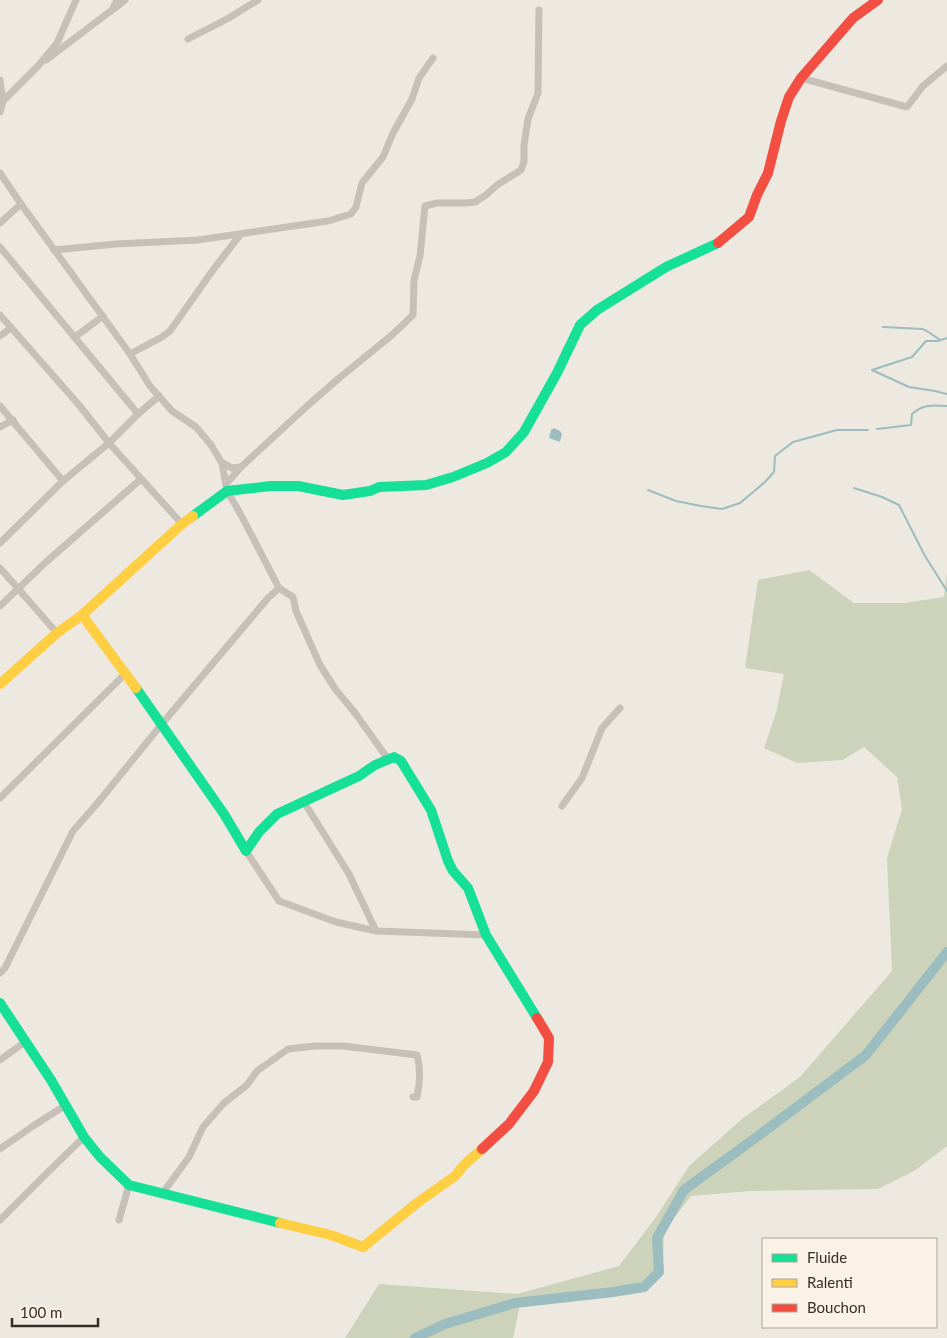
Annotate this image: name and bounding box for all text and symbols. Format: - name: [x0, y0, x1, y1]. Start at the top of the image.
- legend: [762, 1238, 937, 1328]
- text: Fluide: [807, 1248, 847, 1266]
- text: Ralenti: [807, 1273, 853, 1291]
- scale bar: [12, 1296, 99, 1328]
- text: Bouchon: [807, 1298, 866, 1316]
- text: 100 m: [20, 1303, 62, 1321]

